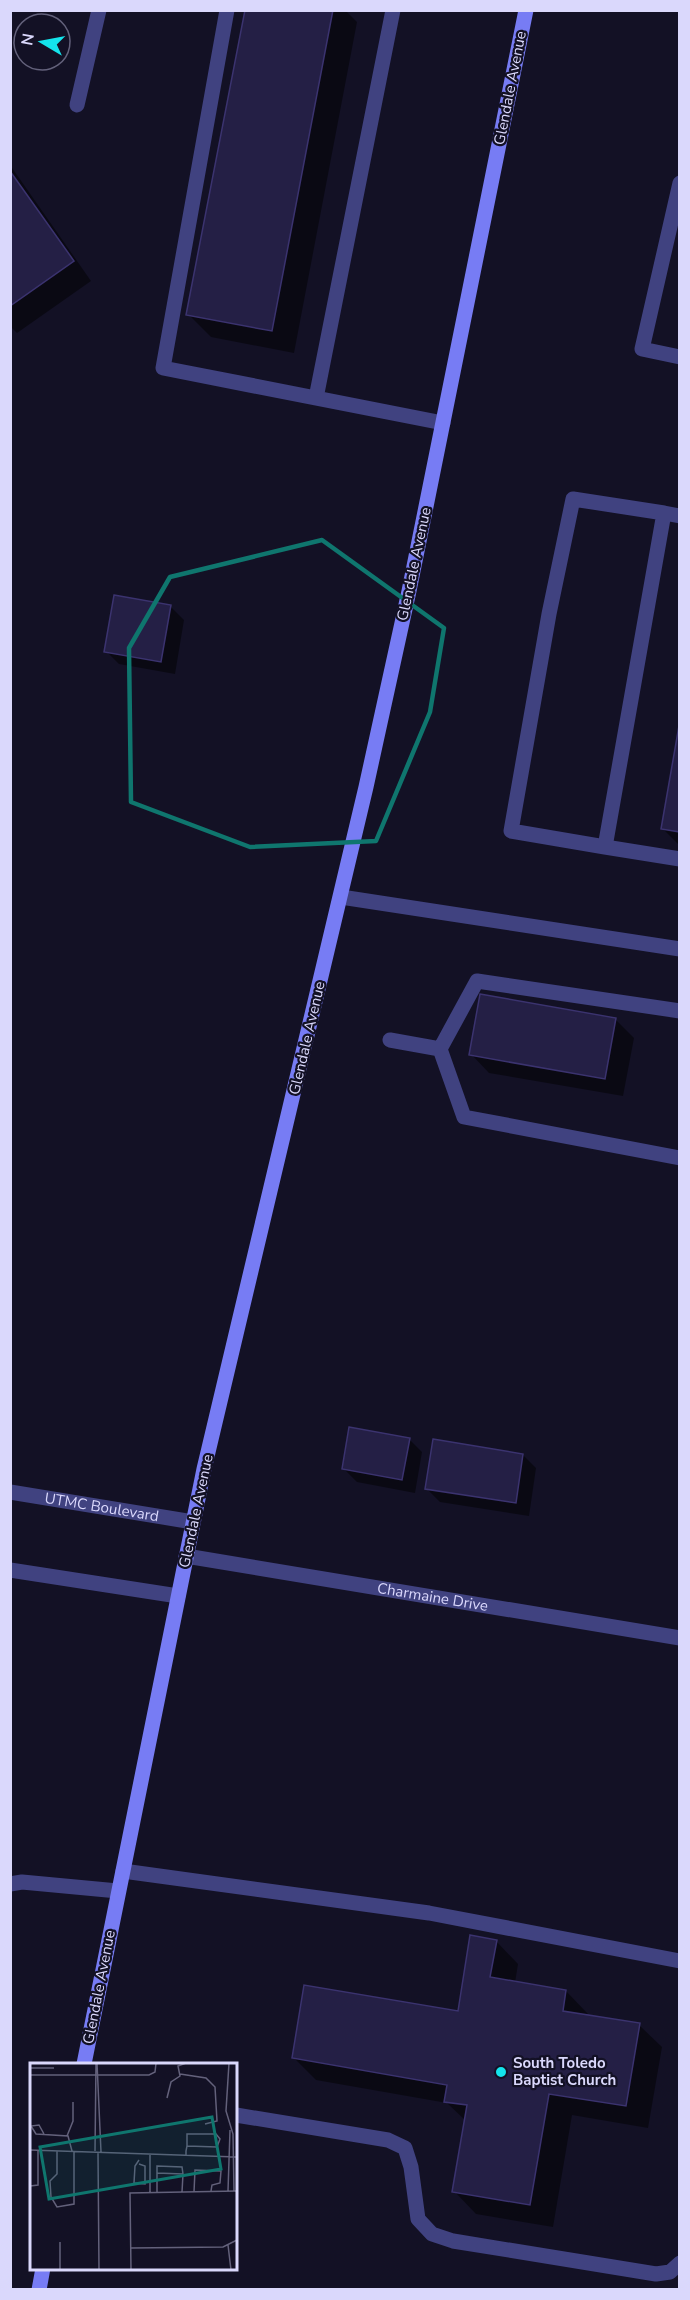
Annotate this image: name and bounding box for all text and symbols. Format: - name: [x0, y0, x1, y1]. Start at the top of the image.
- north arrow: [12, 12, 72, 72]
- street label: Glendale Avenue: [489, 29, 531, 147]
- text: N: [16, 32, 40, 47]
- street label: Glendale Avenue: [392, 505, 436, 623]
- street label: Glendale Avenue: [284, 979, 330, 1097]
- street label: Glendale Avenue: [174, 1452, 218, 1570]
- street label: UTMC Boulevard: [43, 1488, 160, 1526]
- street label: Charmaine Drive: [376, 1578, 490, 1616]
- street label: Glendale Avenue: [78, 1928, 120, 2046]
- place label: South Toledo Baptist Church: [513, 2053, 616, 2090]
- inset map: [30, 2063, 237, 2270]
- marker: South Toledo Baptist Church: [494, 2065, 508, 2079]

